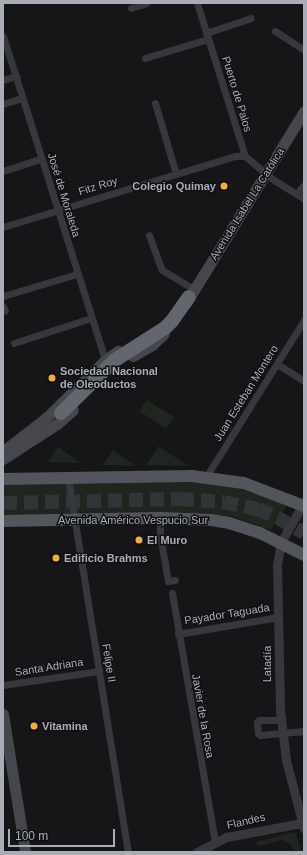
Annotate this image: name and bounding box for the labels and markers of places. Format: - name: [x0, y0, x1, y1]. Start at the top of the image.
- place label: Colegio Quimay: [132, 179, 216, 193]
- marker: Colegio Quimay: [219, 181, 229, 191]
- place label: Sociedad Nacional de Oleoductos: [60, 365, 158, 391]
- marker: Sociedad Nacional de Oleoductos: [47, 373, 57, 383]
- place label: El Muro: [147, 533, 187, 547]
- marker: El Muro: [134, 535, 144, 545]
- place label: Edificio Brahms: [64, 551, 148, 565]
- marker: Edificio Brahms: [51, 553, 61, 563]
- place label: Vitamina: [42, 719, 88, 733]
- marker: Vitamina: [29, 721, 39, 731]

